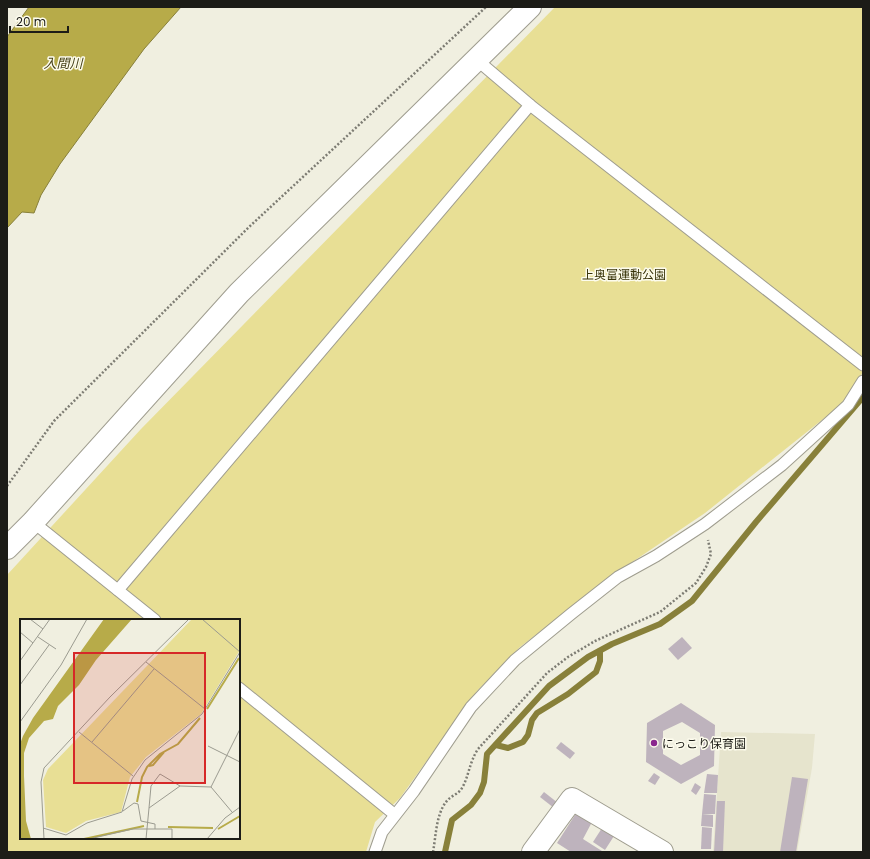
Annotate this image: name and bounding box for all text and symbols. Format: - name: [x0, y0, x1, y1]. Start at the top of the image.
- scale bar: [10, 8, 68, 34]
- text: 20 m: [16, 13, 46, 30]
- water label: 入間川: [43, 54, 84, 73]
- park label: 上奥富運動公園: [582, 266, 666, 283]
- inset map: [20, 619, 240, 839]
- place label: にっこり保育園: [662, 735, 746, 752]
- marker: にっこり保育園: [649, 738, 659, 748]

